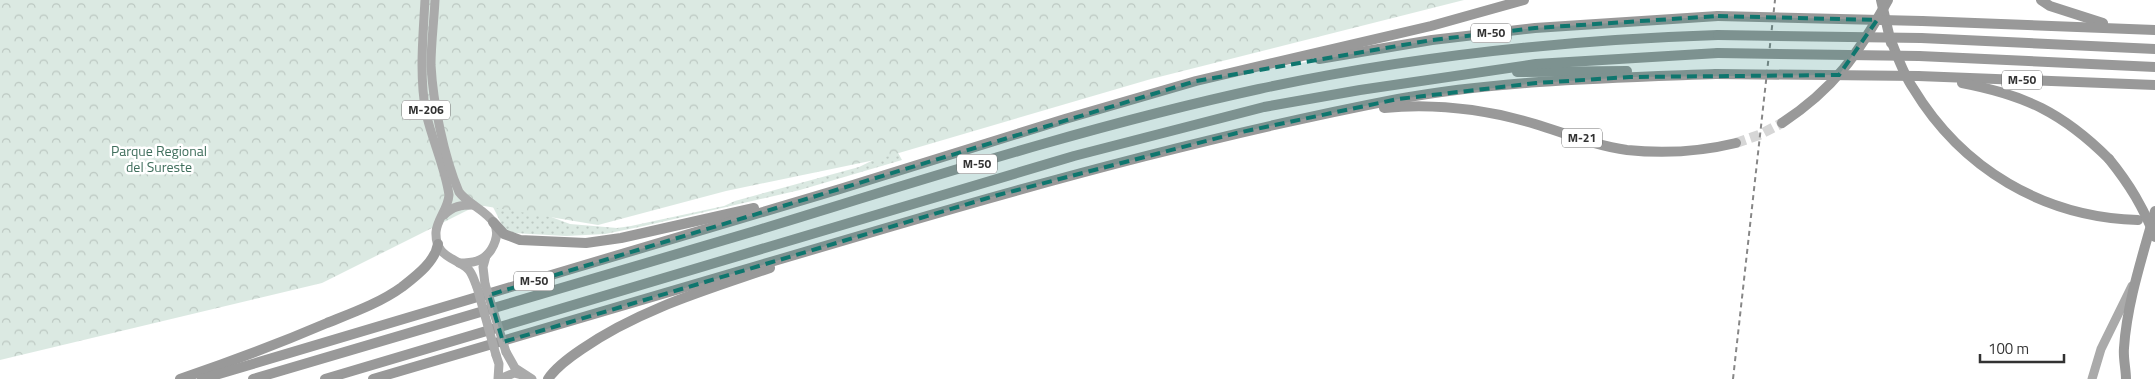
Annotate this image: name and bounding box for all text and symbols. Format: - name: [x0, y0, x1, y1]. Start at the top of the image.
- road number: M-50: [1471, 23, 1511, 42]
- road number: M-50: [2002, 70, 2042, 90]
- road number: M-206: [402, 100, 450, 120]
- road number: M-21: [1562, 128, 1602, 148]
- park label: Parque Regional del Sureste: [111, 140, 207, 177]
- road number: M-50: [957, 154, 997, 173]
- road number: M-50: [514, 272, 554, 290]
- scale bar: [1980, 332, 2064, 364]
- text: 100 m: [1988, 337, 2029, 360]

